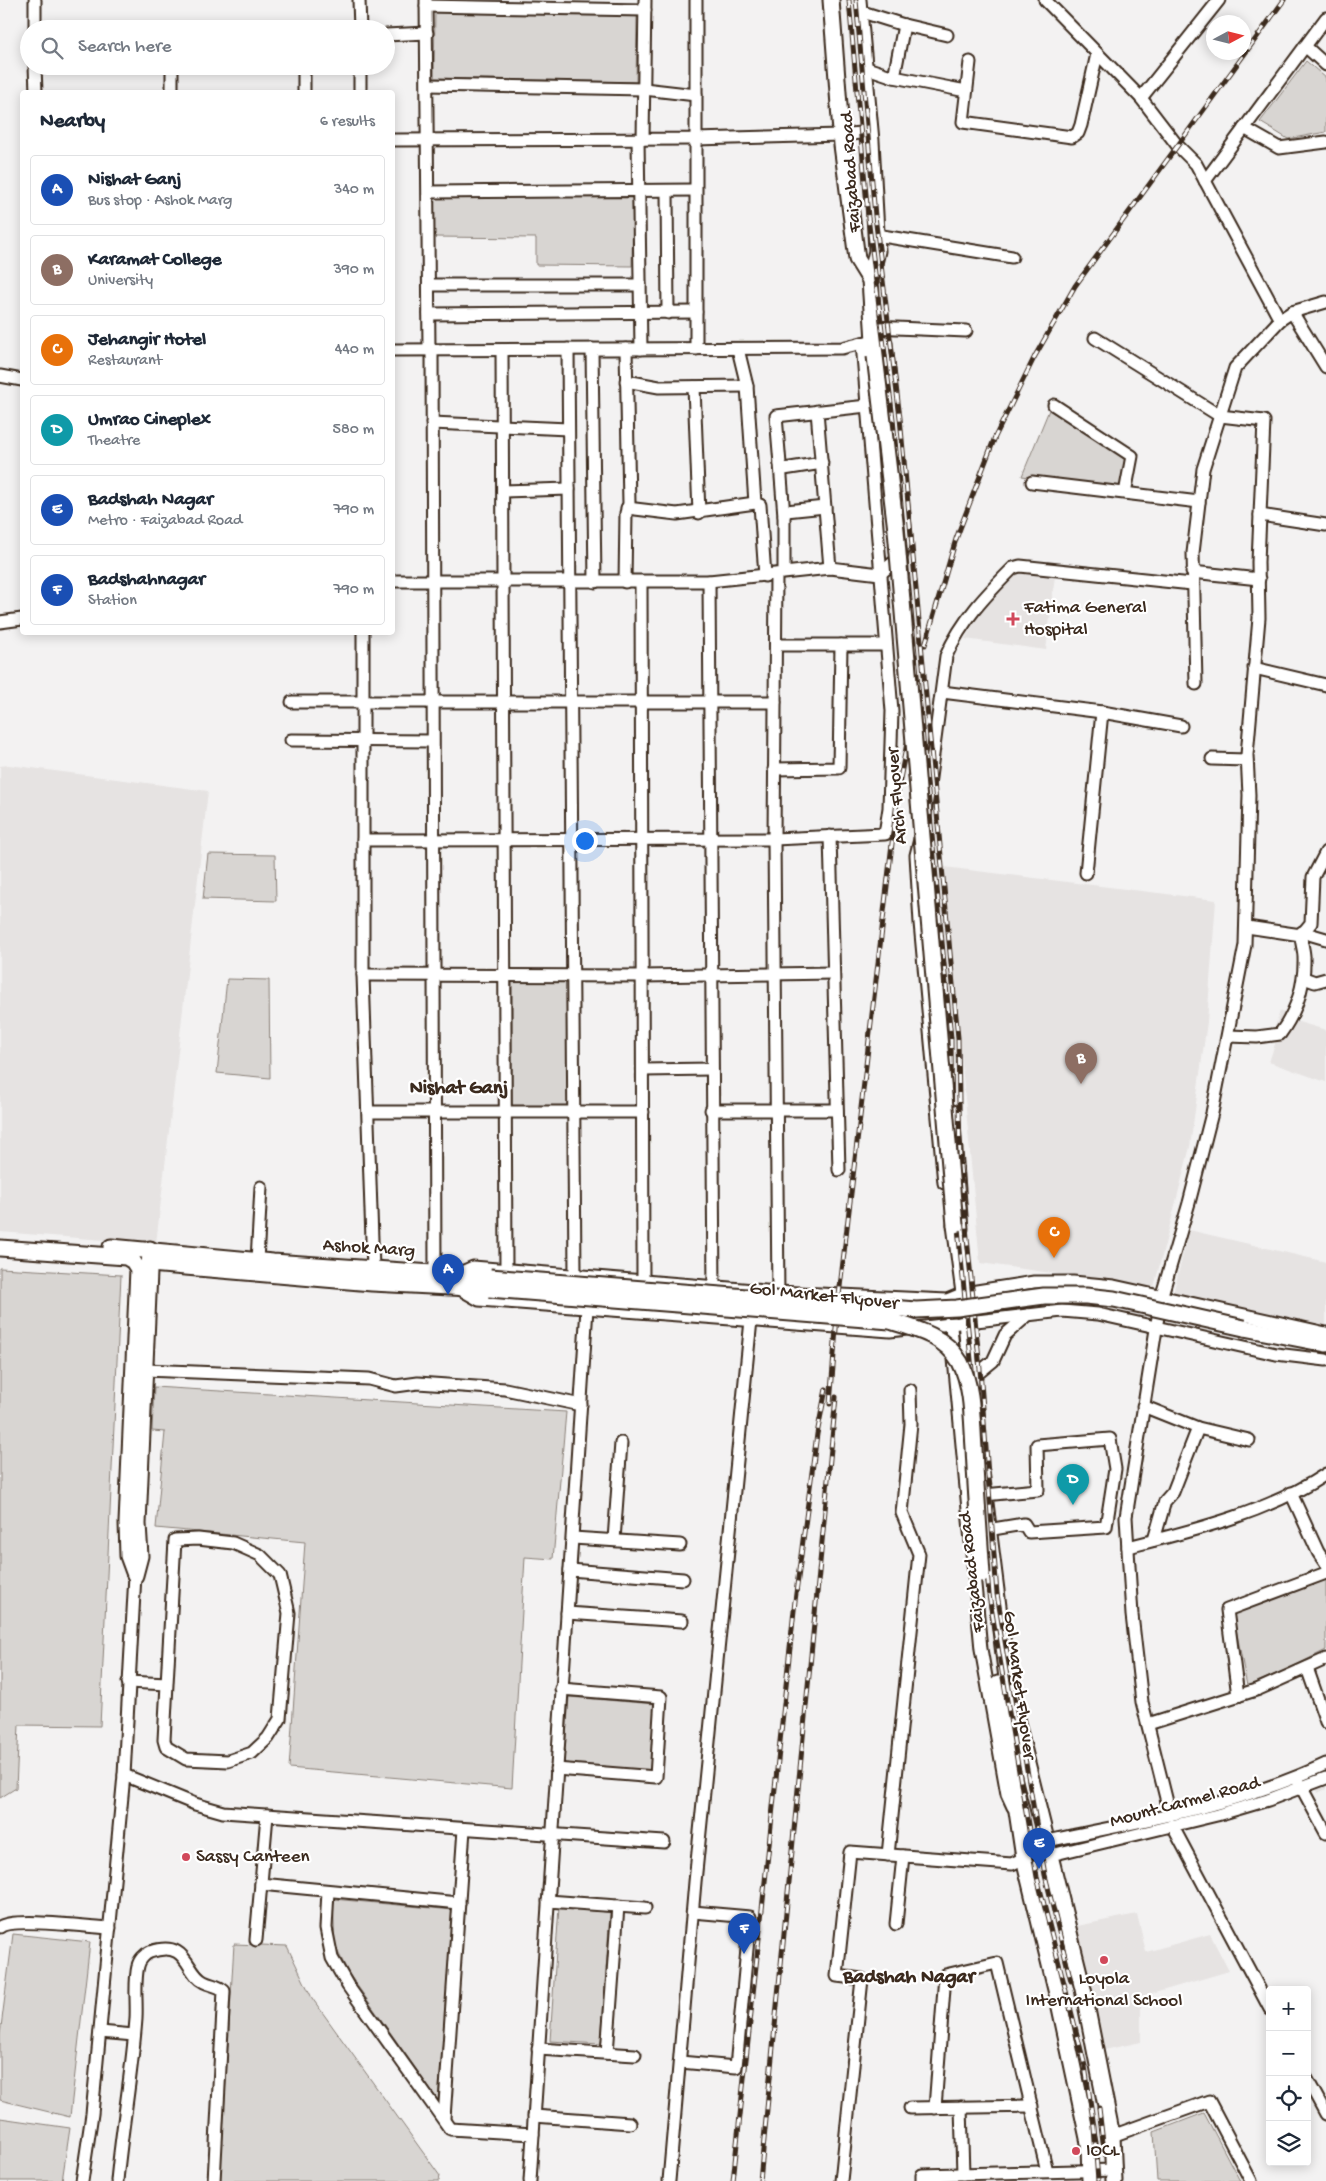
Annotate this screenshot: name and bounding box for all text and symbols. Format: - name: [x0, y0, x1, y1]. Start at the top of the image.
- north arrow: [1206, 15, 1251, 60]
- search box: [20, 20, 395, 75]
- icon: search: [38, 34, 66, 62]
- text: Search here: [78, 36, 172, 59]
- street label: Faizabad Road: [836, 109, 868, 234]
- text: Nearby: [40, 110, 105, 135]
- text: 6 results: [320, 113, 375, 132]
- text: Nishat Ganj: [88, 169, 182, 192]
- text: A: [52, 181, 62, 200]
- text: 340 m: [334, 181, 374, 200]
- text: Bus stop · Ashok Marg: [88, 192, 232, 211]
- text: Karamat College: [88, 249, 222, 272]
- text: B: [53, 261, 61, 280]
- text: 390 m: [333, 261, 374, 280]
- text: University: [88, 272, 153, 291]
- text: Jehangir Hotel: [88, 329, 206, 352]
- text: C: [53, 341, 61, 360]
- text: 440 m: [335, 341, 374, 360]
- text: Restaurant: [88, 352, 162, 371]
- text: Umrao Cineplex: [88, 409, 211, 432]
- text: D: [52, 421, 62, 440]
- text: 580 m: [333, 421, 374, 440]
- text: Theatre: [88, 432, 140, 451]
- text: Badshah Nagar: [88, 489, 213, 512]
- text: E: [52, 501, 62, 520]
- text: 790 m: [333, 501, 374, 520]
- text: Metro · Faizabad Road: [88, 512, 242, 531]
- text: Badshahnagar: [88, 569, 205, 592]
- text: F: [53, 581, 61, 600]
- text: 790 m: [333, 581, 374, 600]
- text: Station: [88, 592, 137, 611]
- place label: Fatima General Hospital: [1023, 597, 1147, 642]
- marker: Fatima General Hospital: [1006, 612, 1020, 626]
- street label: Arch Flyover: [882, 744, 914, 845]
- your location: [572, 828, 598, 854]
- pin: B: [1065, 1043, 1097, 1084]
- district label: Nishat Ganj: [410, 1078, 508, 1101]
- pin: C: [1038, 1217, 1070, 1258]
- street label: Ashok Marg: [322, 1234, 416, 1264]
- pin: A: [432, 1254, 464, 1295]
- street label: Gol Market Flyover: [748, 1278, 902, 1316]
- pin: D: [1057, 1464, 1089, 1505]
- street label: Faizabad Road: [954, 1509, 992, 1634]
- street label: Gol Market Flyover: [996, 1609, 1040, 1763]
- street label: Mount Carmel Road: [1108, 1771, 1264, 1834]
- pin: E: [1023, 1828, 1055, 1869]
- place label: Sassy Canteen: [196, 1846, 309, 1869]
- marker: Sassy Canteen: [180, 1851, 192, 1863]
- pin: F: [728, 1913, 760, 1954]
- marker: Loyola International School: [1098, 1954, 1110, 1966]
- district label: Badshah Nagar: [842, 1967, 977, 1990]
- place label: Loyola International School: [1026, 1968, 1182, 2013]
- map controls: [1266, 1986, 1311, 2166]
- button: +: [1266, 1986, 1311, 2031]
- button: −: [1266, 2031, 1311, 2076]
- button: locate: [1266, 2076, 1311, 2121]
- button: layers: [1266, 2121, 1311, 2166]
- place label: IOCL: [1086, 2140, 1120, 2163]
- marker: IOCL: [1070, 2145, 1082, 2157]

